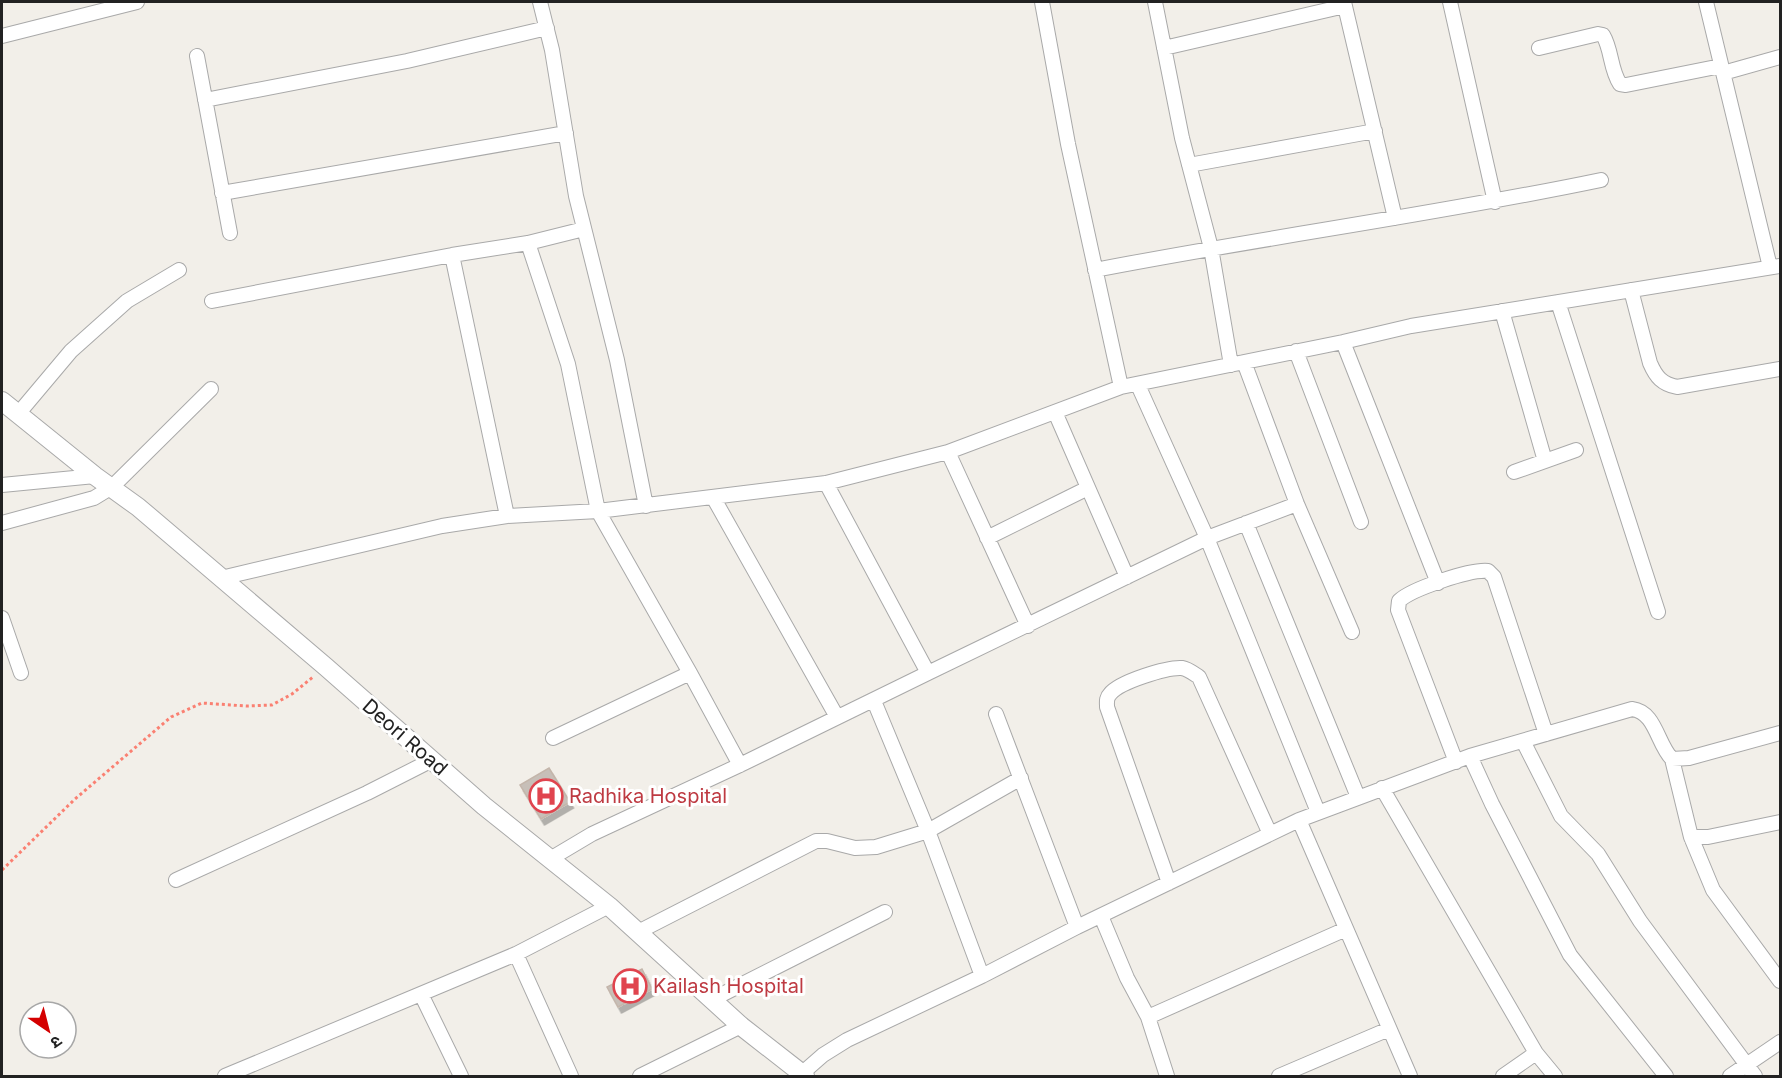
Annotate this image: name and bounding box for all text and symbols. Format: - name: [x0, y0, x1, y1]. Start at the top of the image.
- street label: Deori Road: [358, 694, 452, 780]
- hospital icon: Radhika Hospital: [528, 778, 564, 814]
- place label: Radhika Hospital: [569, 784, 727, 808]
- hospital icon: Kailash Hospital: [612, 968, 648, 1004]
- place label: Kailash Hospital: [653, 974, 804, 998]
- north arrow: [18, 1000, 78, 1060]
- text: उ: [47, 1031, 66, 1054]

